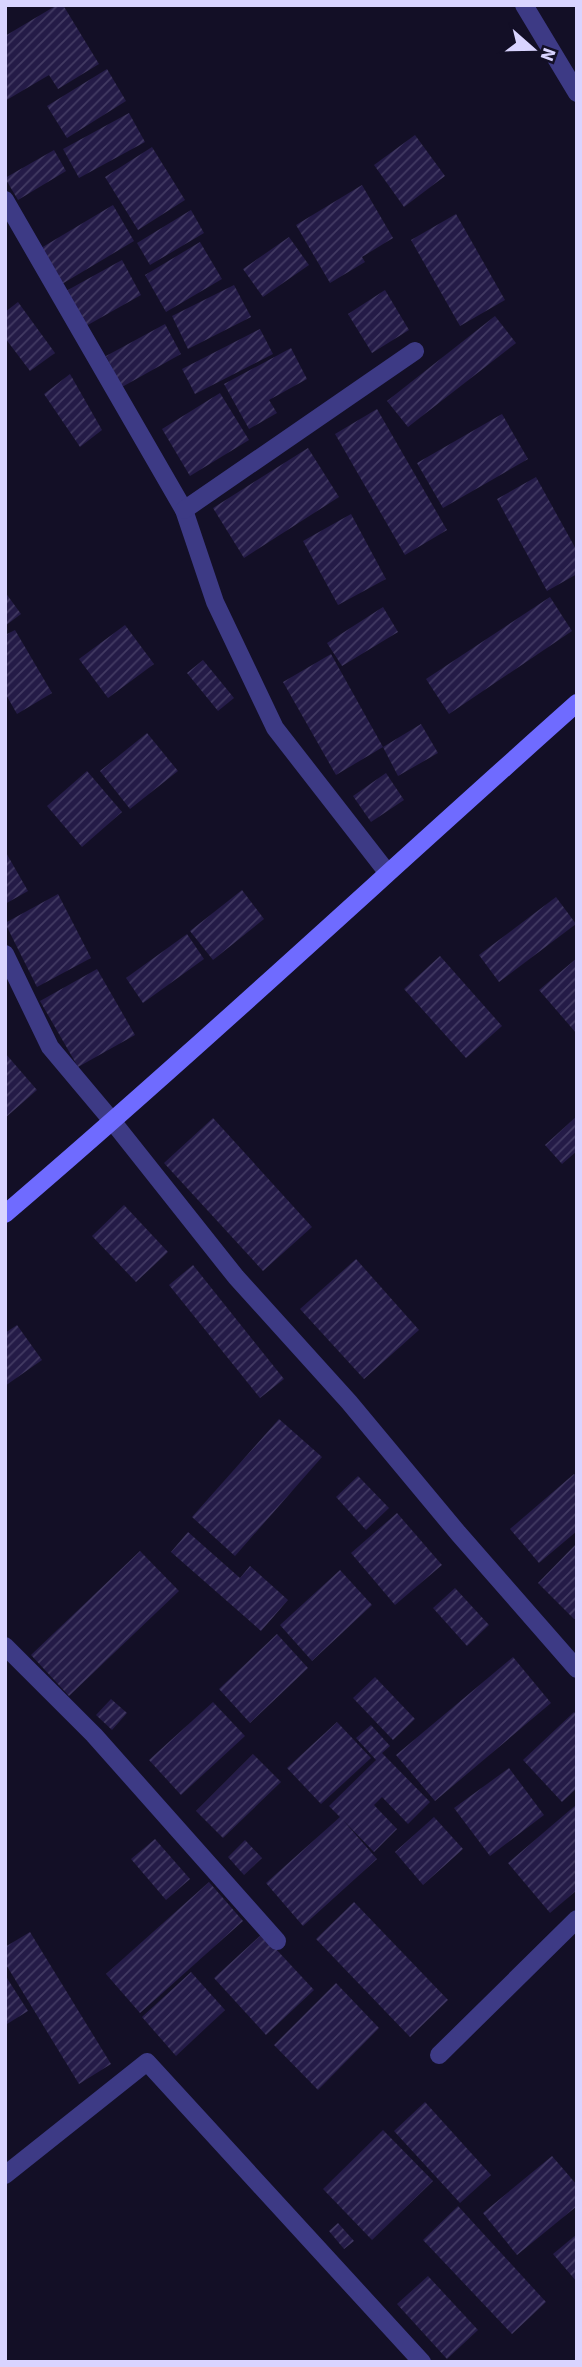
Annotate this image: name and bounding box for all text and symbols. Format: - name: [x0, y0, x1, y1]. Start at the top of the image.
- north arrow: [498, 14, 568, 84]
- text: N: [533, 44, 562, 65]

